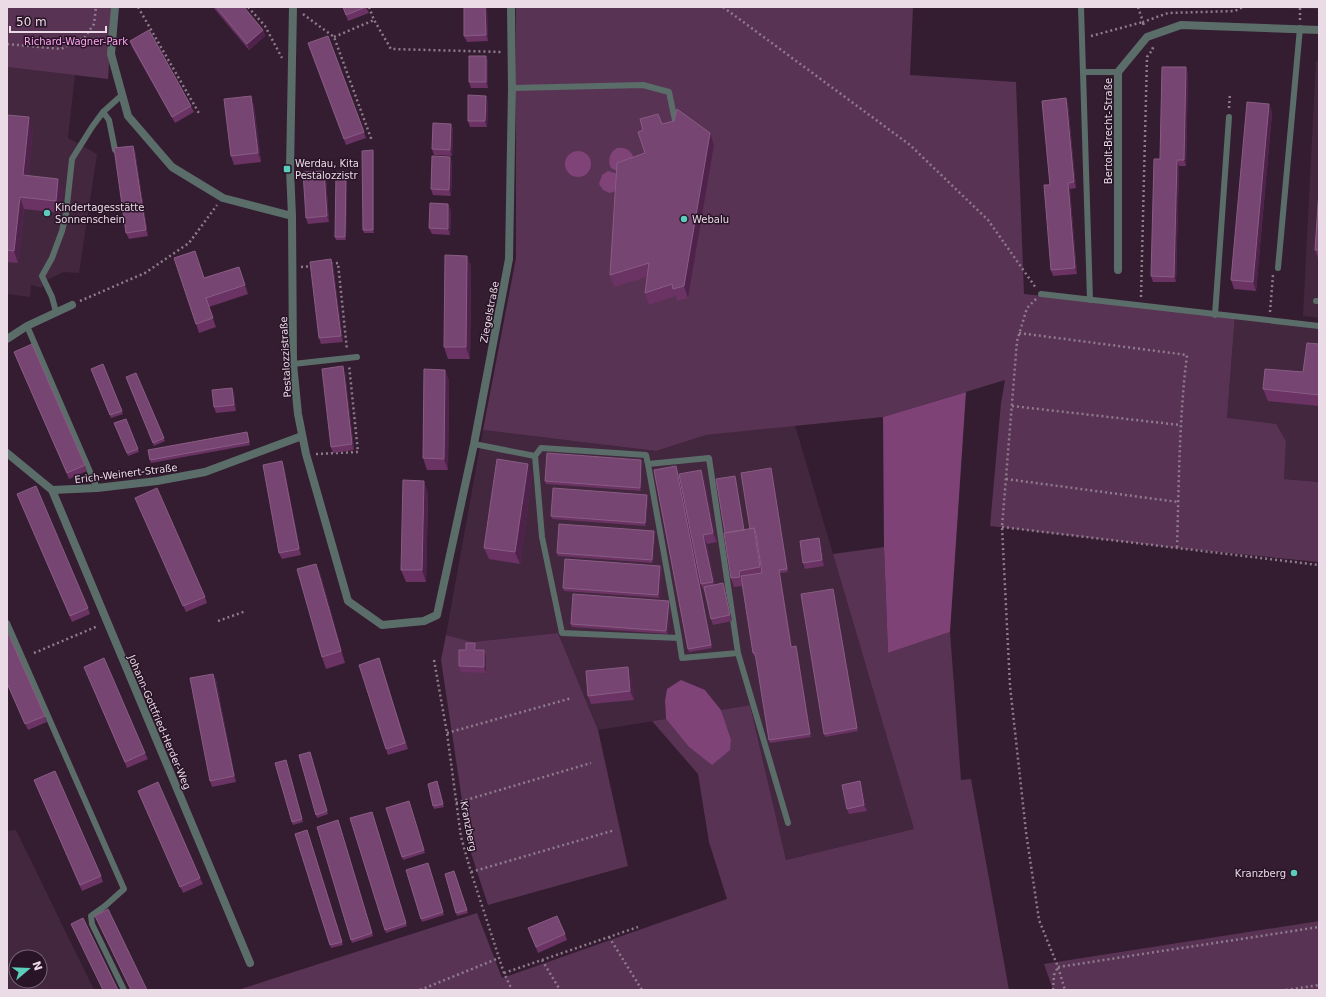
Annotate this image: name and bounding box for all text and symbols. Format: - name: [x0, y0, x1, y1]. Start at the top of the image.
- scale bar: [10, 8, 106, 34]
- text: 50 m: [16, 15, 47, 29]
- park label: Richard-Wagner-Park: [24, 36, 128, 47]
- street label: Bertolt-Brecht-Straße: [1103, 78, 1114, 184]
- place label: Werdau, Kita Pestalozzistr: [295, 158, 359, 181]
- marker: Werdau, Kita Pestalozzistr: [282, 164, 292, 174]
- place label: Kindertagesstätte Sonnenschein: [55, 202, 144, 225]
- marker: Kindertagesstätte Sonnenschein: [42, 208, 52, 218]
- marker: Webalu: [679, 214, 689, 224]
- place label: Webalu: [692, 214, 729, 225]
- street label: Ziegelstraße: [478, 280, 501, 344]
- street label: Pestalozzistraße: [278, 316, 293, 398]
- street label: Erich-Weinert-Straße: [74, 462, 178, 485]
- street label: Johann-Gottfried-Herder-Weg: [126, 652, 193, 791]
- street label: Kranzberg: [458, 800, 479, 852]
- place label: Kranzberg: [1235, 868, 1286, 879]
- marker: Kranzberg: [1289, 868, 1299, 878]
- north arrow: [8, 949, 48, 989]
- text: N: [29, 959, 45, 972]

